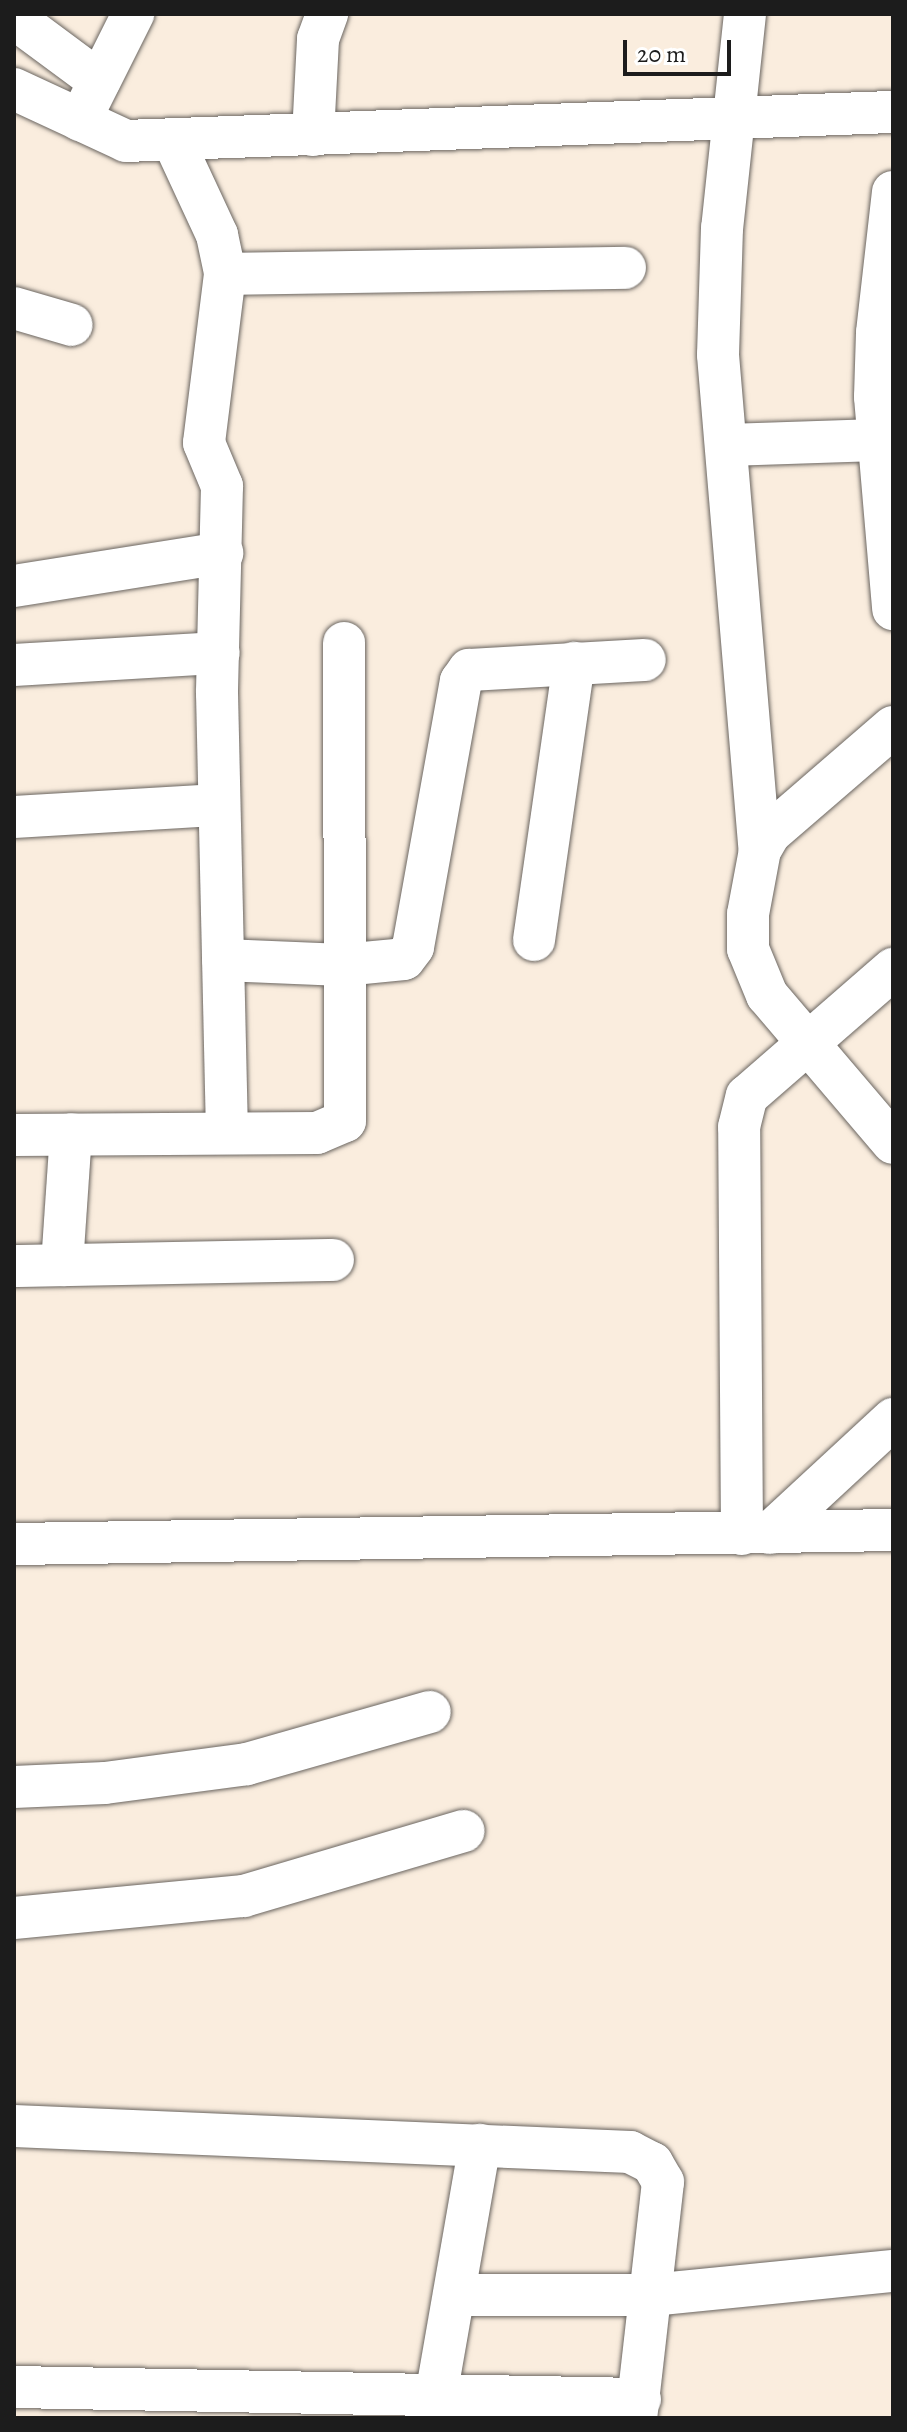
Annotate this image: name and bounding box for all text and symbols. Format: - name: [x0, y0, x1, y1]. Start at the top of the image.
- scale bar: [627, 24, 735, 74]
- text: 20 m: [637, 38, 686, 70]

